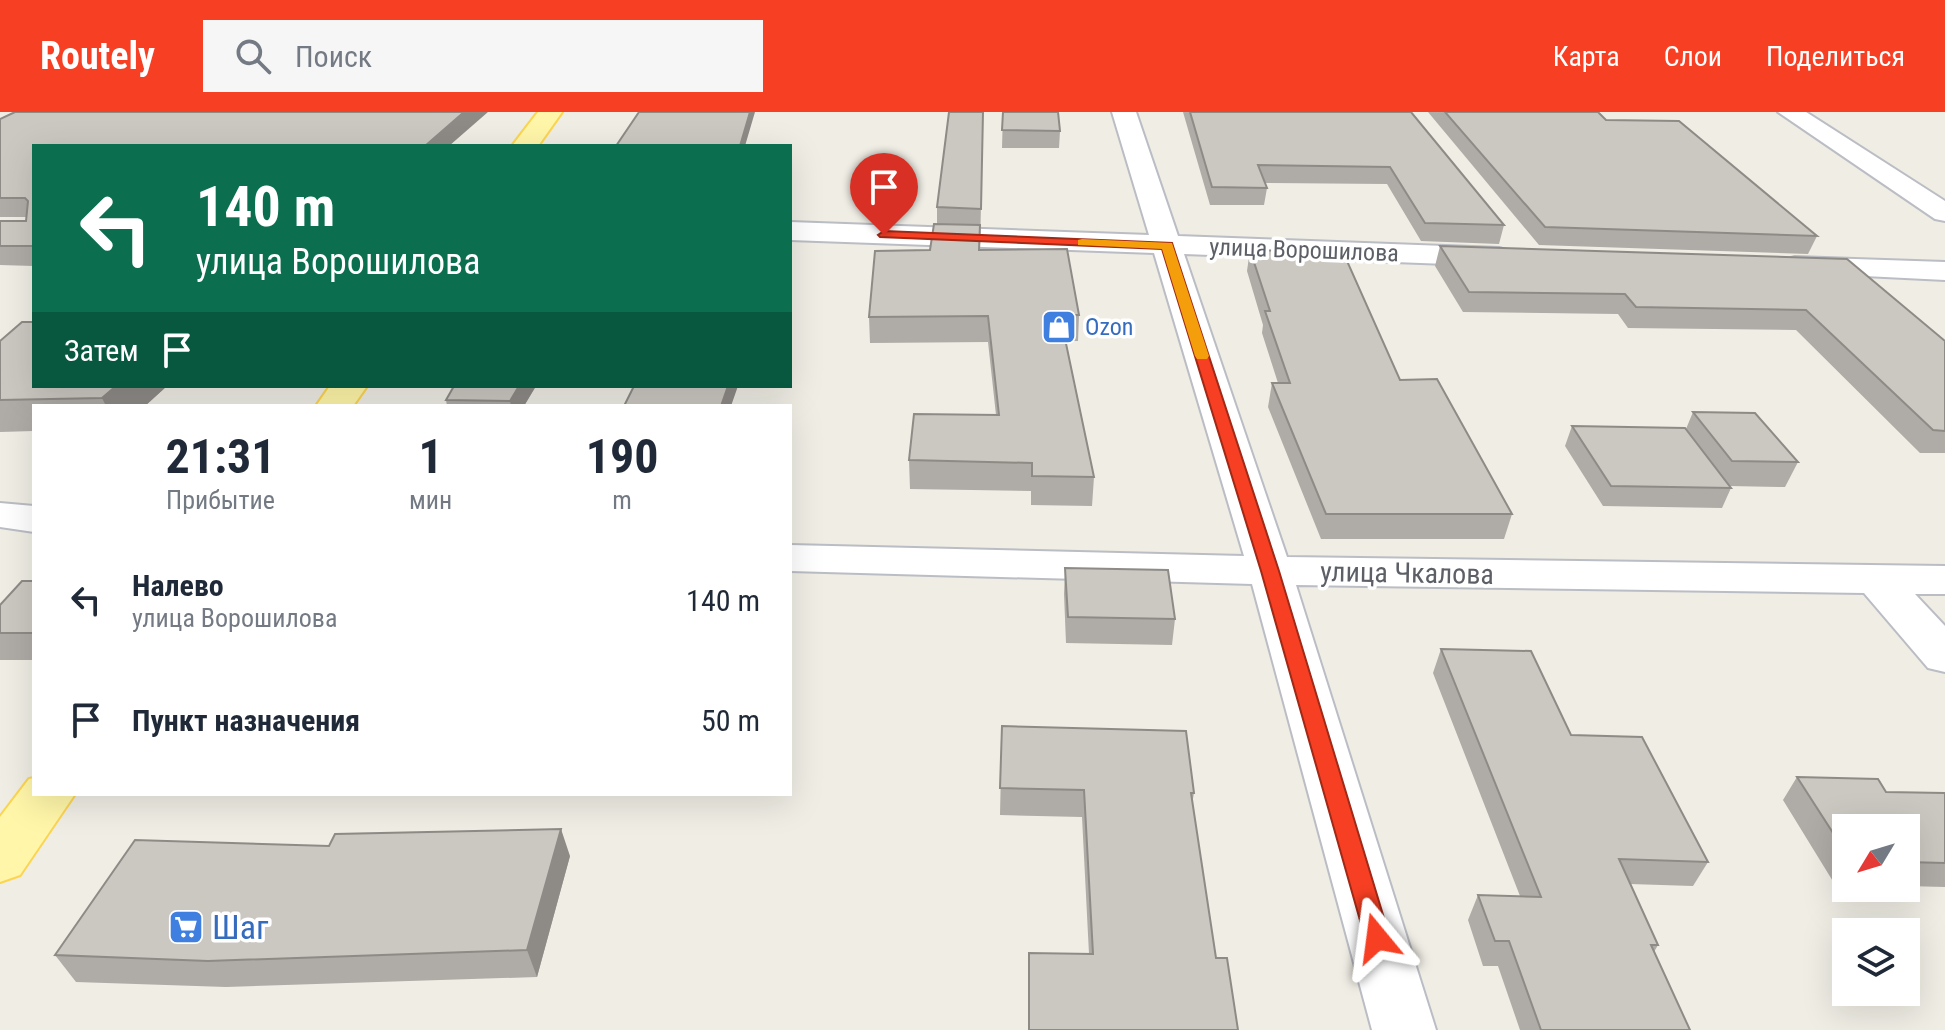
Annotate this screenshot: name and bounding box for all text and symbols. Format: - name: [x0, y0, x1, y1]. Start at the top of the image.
- search box: [203, 20, 763, 92]
- text: Routely: [40, 34, 155, 78]
- icon: search: [231, 34, 275, 78]
- text: Поиск: [295, 39, 372, 74]
- text: Карта: [1553, 40, 1620, 73]
- text: Слои: [1664, 40, 1722, 73]
- text: Поделиться: [1766, 40, 1905, 73]
- pin: [850, 153, 918, 235]
- icon: arrive: [862, 165, 906, 209]
- text: 140 m: [196, 174, 335, 240]
- icon: left: [64, 176, 168, 280]
- street label: улица Ворошилова: [1209, 233, 1399, 267]
- text: улица Ворошилова: [196, 241, 480, 283]
- shop icon: Ozon: [1040, 308, 1078, 346]
- place label: Ozon: [1085, 313, 1133, 341]
- icon: arrive: [155, 328, 199, 372]
- text: Затем: [64, 333, 139, 368]
- text: 21:31: [165, 428, 276, 485]
- text: 1: [419, 428, 443, 485]
- text: 190: [586, 428, 659, 485]
- text: Прибытие: [166, 485, 275, 515]
- text: мин: [409, 485, 452, 515]
- text: m: [612, 485, 632, 515]
- street label: улица Чкалова: [1320, 555, 1494, 591]
- text: Налево: [132, 568, 224, 603]
- icon: left: [64, 578, 108, 622]
- text: 140 m: [686, 583, 760, 618]
- text: улица Ворошилова: [132, 603, 337, 633]
- icon: arrive: [64, 698, 108, 742]
- text: Пункт назначения: [132, 703, 360, 738]
- text: 50 m: [701, 703, 760, 738]
- north arrow: [1832, 814, 1920, 902]
- map controls: [1832, 814, 1920, 1006]
- position arrow: [1335, 896, 1419, 980]
- place label: Шаг: [212, 907, 269, 947]
- supermarket icon: Шаг: [167, 908, 205, 946]
- button: layers: [1832, 918, 1920, 1006]

